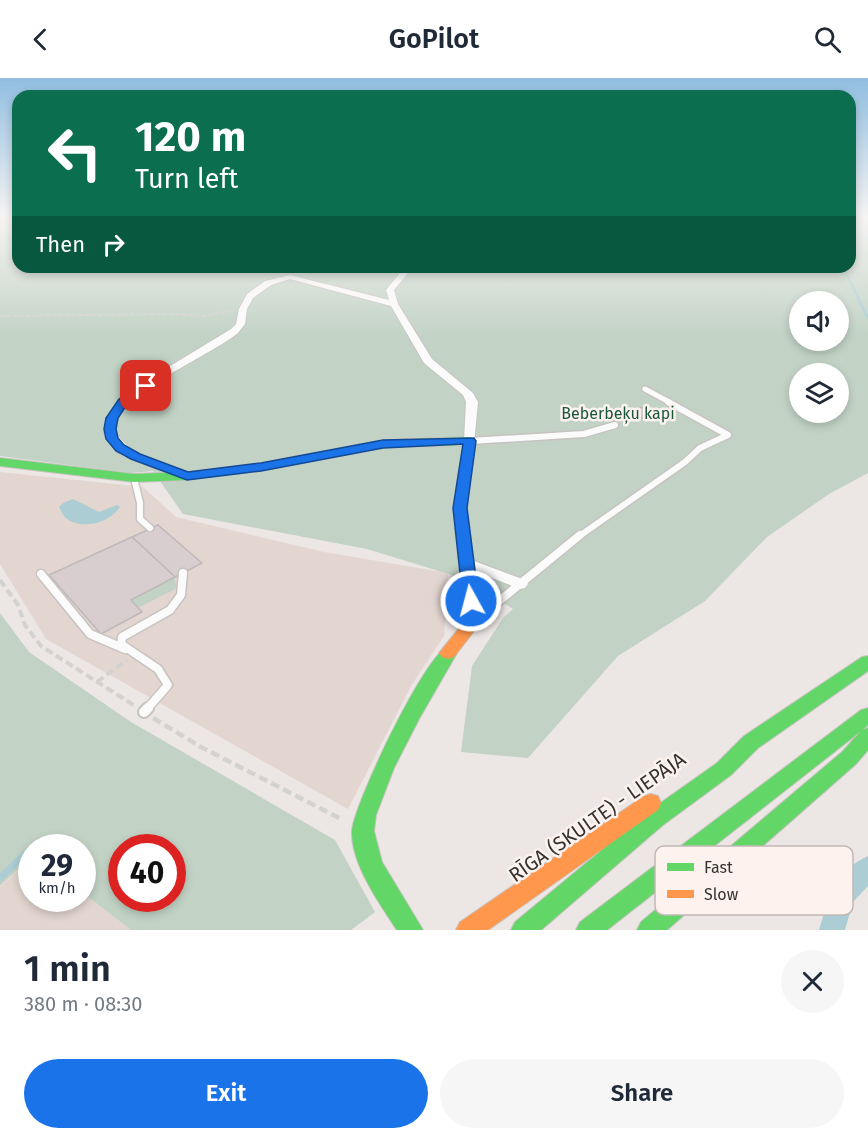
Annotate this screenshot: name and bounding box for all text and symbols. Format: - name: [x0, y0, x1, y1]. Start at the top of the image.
- icon: back: [24, 23, 57, 56]
- text: GoPilot: [389, 23, 479, 55]
- icon: search: [811, 23, 844, 56]
- text: 120 m: [135, 112, 246, 162]
- icon: left: [36, 114, 114, 192]
- text: Turn left: [135, 163, 238, 195]
- icon: right: [97, 228, 130, 261]
- text: Then: [36, 231, 85, 258]
- map controls: [789, 291, 849, 423]
- button: sound: [789, 291, 849, 351]
- pin: [120, 360, 171, 411]
- button: layers: [789, 363, 849, 423]
- icon: arrive: [129, 369, 162, 402]
- park label: Beberbeķu kapi: [561, 404, 675, 424]
- position arrow: [439, 569, 503, 633]
- street label: RĪGA (SKULTE) - LIEPĀJA: [504, 747, 690, 887]
- speed limit sign: 40: [108, 834, 186, 912]
- legend: [655, 846, 853, 915]
- text: 29: [41, 848, 73, 884]
- text: Fast: [704, 858, 733, 877]
- text: km/h: [38, 879, 76, 897]
- text: Slow: [704, 885, 739, 904]
- text: 1 min: [24, 947, 111, 991]
- button: close: [781, 950, 844, 1013]
- text: 380 m · 08:30: [24, 992, 142, 1016]
- button: Exit: [24, 1059, 428, 1128]
- button: Share: [440, 1059, 844, 1128]

